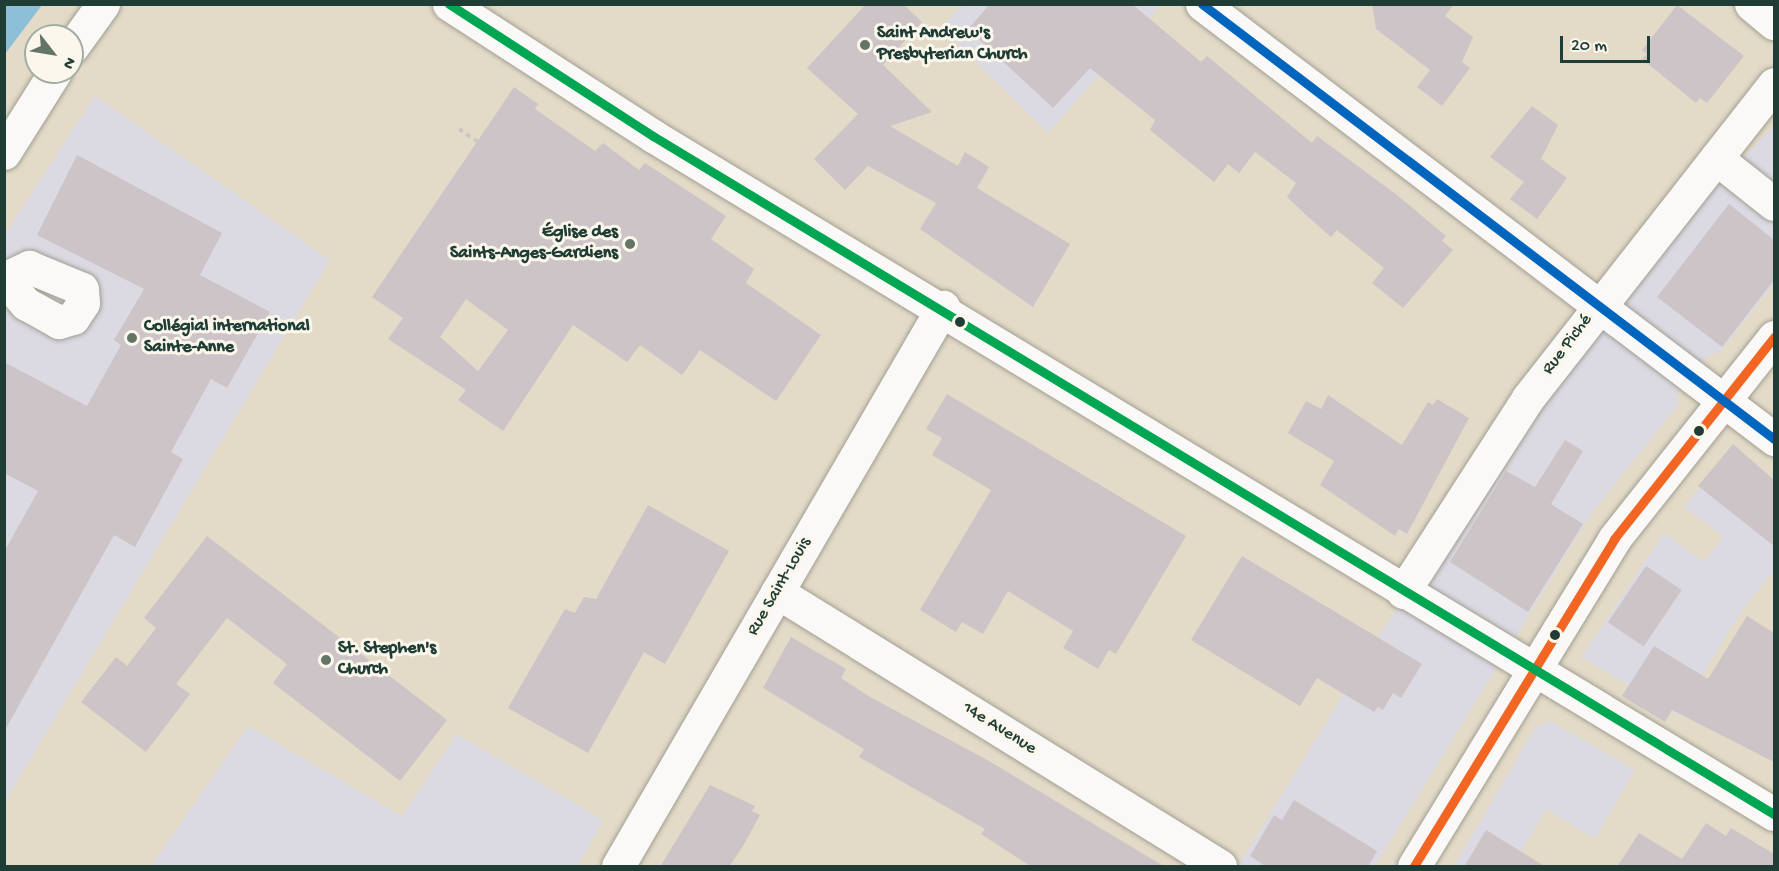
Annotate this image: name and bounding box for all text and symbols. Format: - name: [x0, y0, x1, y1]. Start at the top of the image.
- north arrow: [24, 24, 84, 84]
- place label: Saint Andrew's Presbyterian Church: [877, 24, 1027, 66]
- scale bar: [1563, 24, 1653, 62]
- text: 20 m: [1571, 36, 1607, 57]
- marker: Saint Andrew's Presbyterian Church: [858, 38, 872, 52]
- text: N: [57, 53, 79, 72]
- place label: Église des Saints-Anges-Gardiens: [450, 223, 618, 266]
- marker: Église des Saints-Anges-Gardiens: [623, 237, 637, 251]
- street label: Rue Piché: [1538, 310, 1598, 380]
- unlabelled marker: [954, 316, 966, 328]
- place label: Collégial international Sainte-Anne: [144, 317, 310, 360]
- marker: Collégial international Sainte-Anne: [125, 331, 139, 345]
- unlabelled marker: [1693, 425, 1705, 437]
- street label: Rue Saint-Louis: [743, 534, 817, 640]
- unlabelled marker: [1549, 629, 1561, 641]
- place label: St. Stephen's Church: [338, 639, 436, 682]
- marker: St. Stephen's Church: [319, 653, 333, 667]
- street label: 14e Avenue: [958, 698, 1040, 760]

